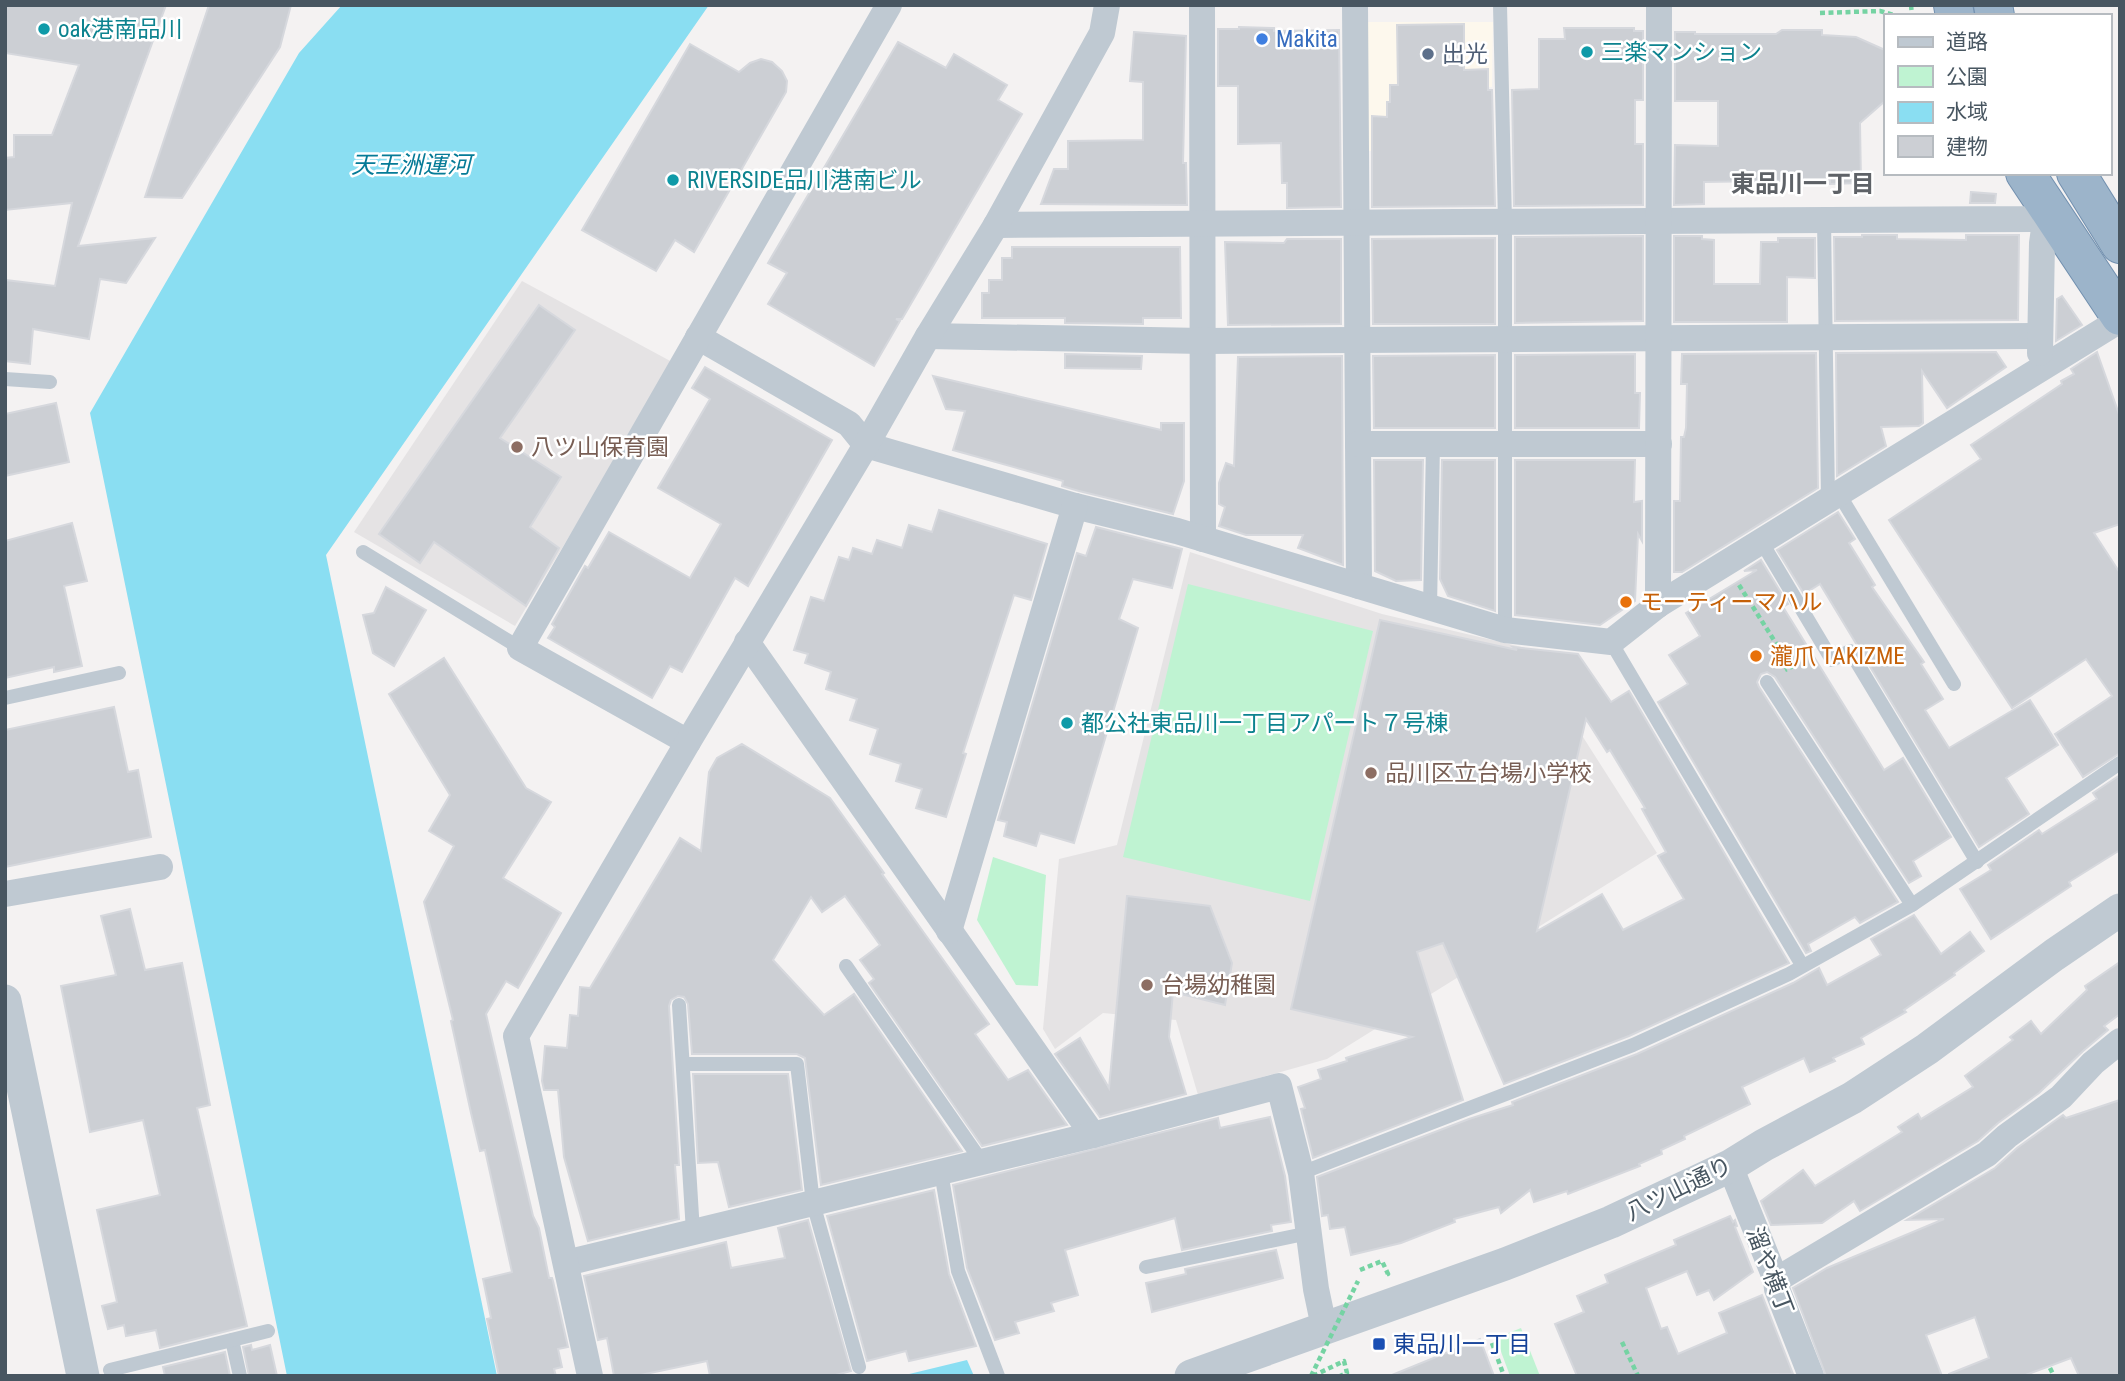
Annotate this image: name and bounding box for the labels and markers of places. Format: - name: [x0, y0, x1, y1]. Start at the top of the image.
- place label: oak港南品川: [58, 16, 183, 43]
- marker: oak港南品川: [36, 21, 52, 37]
- place label: Makita: [1276, 26, 1338, 53]
- marker: Makita: [1254, 31, 1270, 47]
- place label: 三楽マンション: [1601, 39, 1762, 66]
- place label: 出光: [1442, 41, 1488, 68]
- marker: 三楽マンション: [1579, 44, 1595, 60]
- marker: 出光: [1420, 46, 1436, 62]
- place label: RIVERSIDE品川港南ビル: [687, 167, 922, 194]
- marker: RIVERSIDE品川港南ビル: [665, 172, 681, 188]
- place label: 八ツ山保育園: [531, 434, 669, 461]
- marker: 八ツ山保育園: [509, 439, 525, 455]
- place label: モーティーマハル: [1640, 589, 1823, 616]
- marker: モーティーマハル: [1618, 594, 1634, 610]
- place label: 瀧爪 TAKIZME: [1770, 643, 1905, 670]
- marker: 瀧爪 TAKIZME: [1748, 648, 1764, 664]
- place label: 都公社東品川一丁目アパート７号棟: [1081, 710, 1449, 737]
- marker: 都公社東品川一丁目アパート７号棟: [1059, 715, 1075, 731]
- place label: 品川区立台場小学校: [1385, 760, 1592, 787]
- marker: 品川区立台場小学校: [1363, 765, 1379, 781]
- place label: 台場幼稚園: [1161, 972, 1276, 999]
- marker: 台場幼稚園: [1139, 977, 1155, 993]
- place label: 東品川一丁目: [1393, 1331, 1531, 1358]
- marker: 東品川一丁目: [1371, 1336, 1387, 1352]

